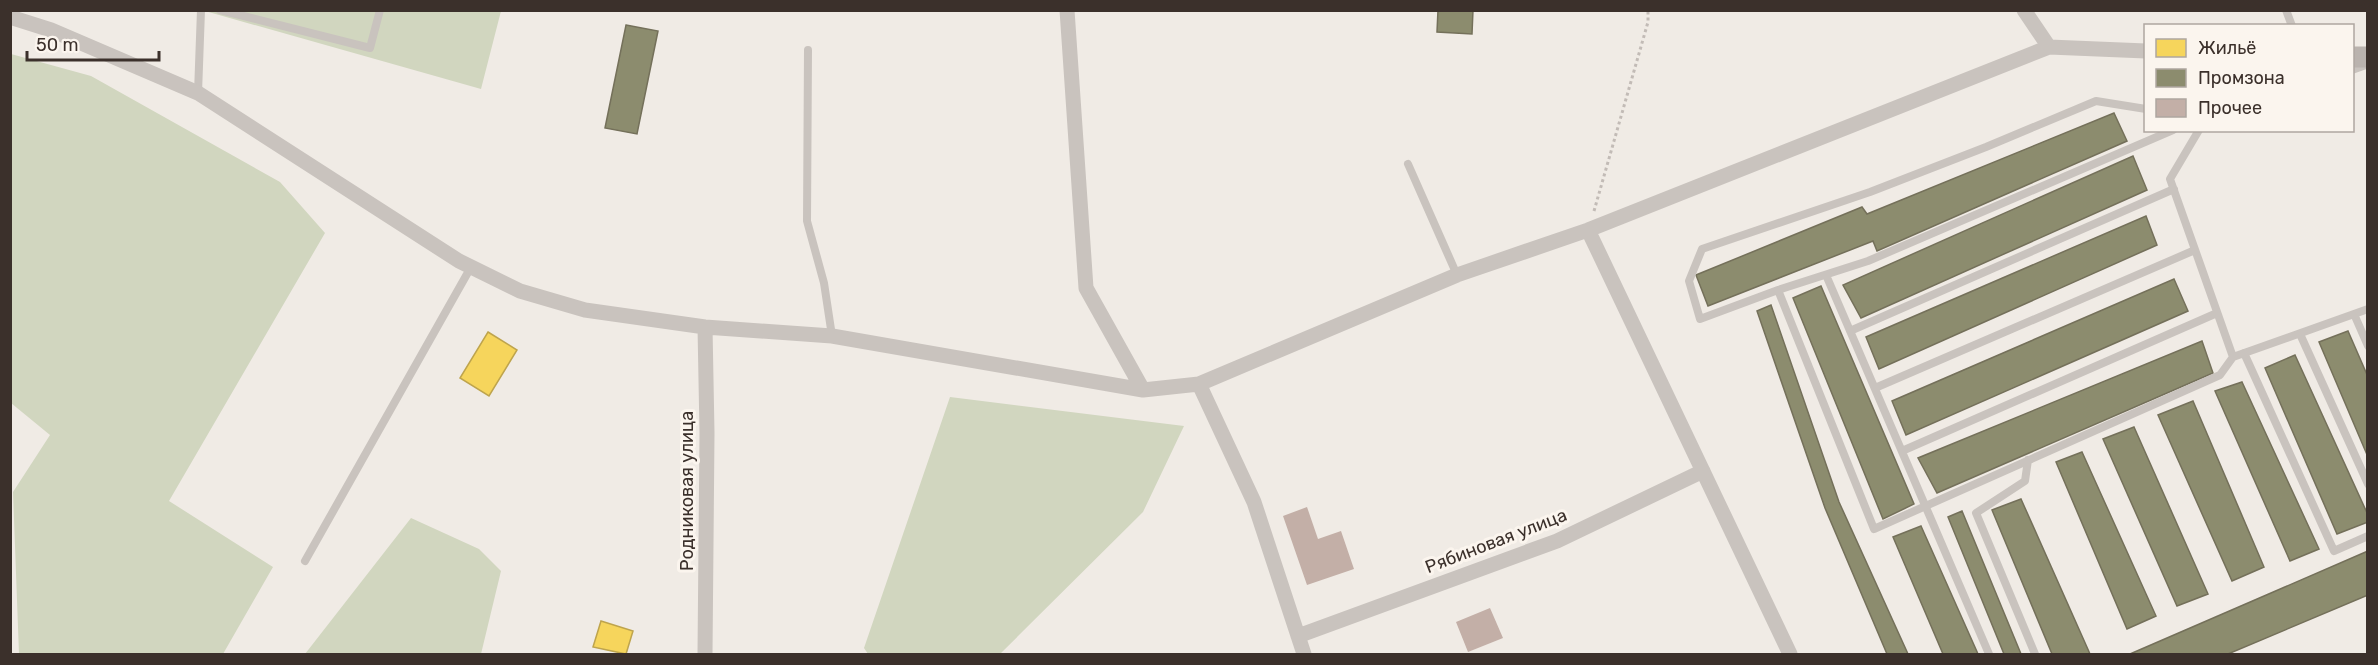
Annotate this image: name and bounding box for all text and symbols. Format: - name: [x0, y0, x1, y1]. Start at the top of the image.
- scale bar: [27, 24, 159, 62]
- legend: [2144, 24, 2354, 132]
- text: 50 m: [36, 34, 79, 56]
- text: Жильё: [2198, 37, 2256, 59]
- text: Промзона: [2198, 67, 2285, 89]
- text: Прочее: [2198, 97, 2262, 119]
- street label: Родниковая улица: [676, 411, 698, 571]
- street label: Рябиновая улица: [1422, 504, 1570, 578]

